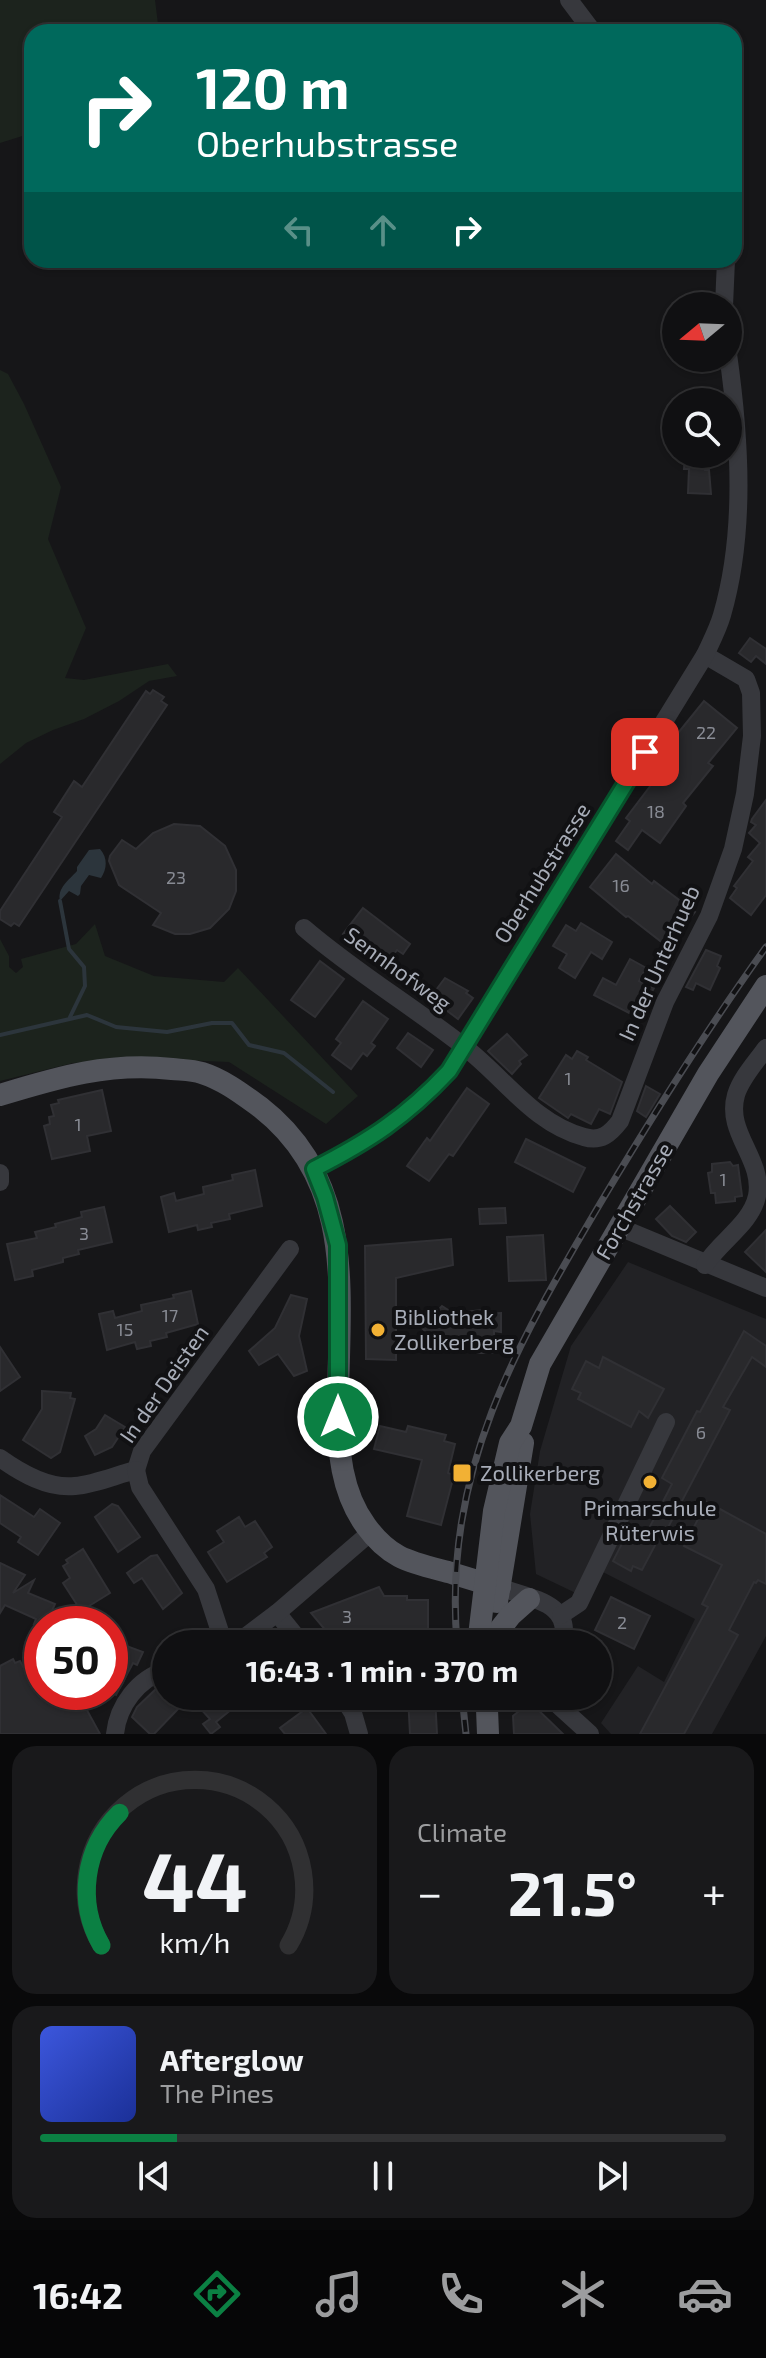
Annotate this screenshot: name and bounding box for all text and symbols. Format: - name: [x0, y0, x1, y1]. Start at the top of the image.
- text: 120 m: [196, 53, 350, 120]
- icon: right: [64, 56, 168, 160]
- text: Oberhubstrasse: [196, 121, 458, 164]
- icon: left: [277, 208, 321, 252]
- icon: ahead: [361, 208, 405, 252]
- icon: right: [445, 208, 489, 252]
- north arrow: [662, 292, 742, 372]
- map controls: [662, 292, 742, 468]
- button: search: [662, 388, 742, 468]
- pin: [611, 718, 679, 786]
- house number: 22: [696, 721, 716, 743]
- icon: arrive: [623, 730, 667, 774]
- street label: Oberhubstrasse: [488, 798, 595, 947]
- house number: 18: [647, 800, 665, 822]
- house number: 23: [166, 866, 186, 888]
- house number: 16: [612, 874, 630, 896]
- street label: In der Unterhueb: [612, 881, 704, 1044]
- street label: Sennhofweg: [340, 921, 457, 1016]
- house number: 1: [564, 1067, 572, 1089]
- house number: 1: [74, 1113, 82, 1135]
- street label: Forchstrasse: [589, 1137, 677, 1264]
- house number: 1: [719, 1168, 727, 1190]
- house number: 3: [79, 1222, 89, 1244]
- place label: Bibliothek Zollikerberg: [394, 1303, 514, 1354]
- house number: 17: [162, 1304, 178, 1326]
- house number: 15: [117, 1318, 133, 1340]
- street label: In der Deisten: [113, 1320, 213, 1447]
- marker: Bibliothek Zollikerberg: [369, 1321, 387, 1339]
- position arrow: [296, 1375, 380, 1459]
- house number: 6: [696, 1421, 706, 1443]
- place label: Zollikerberg: [480, 1459, 600, 1485]
- marker: Zollikerberg: [451, 1462, 473, 1484]
- marker: Primarschule Rüterwis: [641, 1473, 659, 1491]
- place label: Primarschule Rüterwis: [583, 1494, 717, 1545]
- house number: 3: [342, 1605, 352, 1627]
- speed limit sign: 50: [24, 1606, 128, 1710]
- house number: 2: [617, 1611, 627, 1633]
- text: 16:43 · 1 min · 370 m: [246, 1652, 518, 1688]
- text: Climate: [417, 1816, 507, 1847]
- text: 44: [142, 1829, 247, 1929]
- text: 21.5°: [508, 1856, 637, 1928]
- text: −: [417, 1865, 443, 1918]
- text: +: [702, 1865, 726, 1918]
- text: km/h: [159, 1924, 230, 1959]
- text: Afterglow: [160, 2041, 304, 2077]
- text: The Pines: [160, 2077, 274, 2108]
- icon: previous: [132, 2154, 176, 2198]
- icon: pause: [361, 2154, 405, 2198]
- icon: next: [590, 2154, 634, 2198]
- icon: directions: [189, 2266, 245, 2322]
- icon: music: [311, 2266, 367, 2322]
- icon: phone: [433, 2266, 489, 2322]
- icon: climate: [555, 2266, 611, 2322]
- icon: car: [677, 2266, 733, 2322]
- text: 16:42: [33, 2273, 123, 2316]

